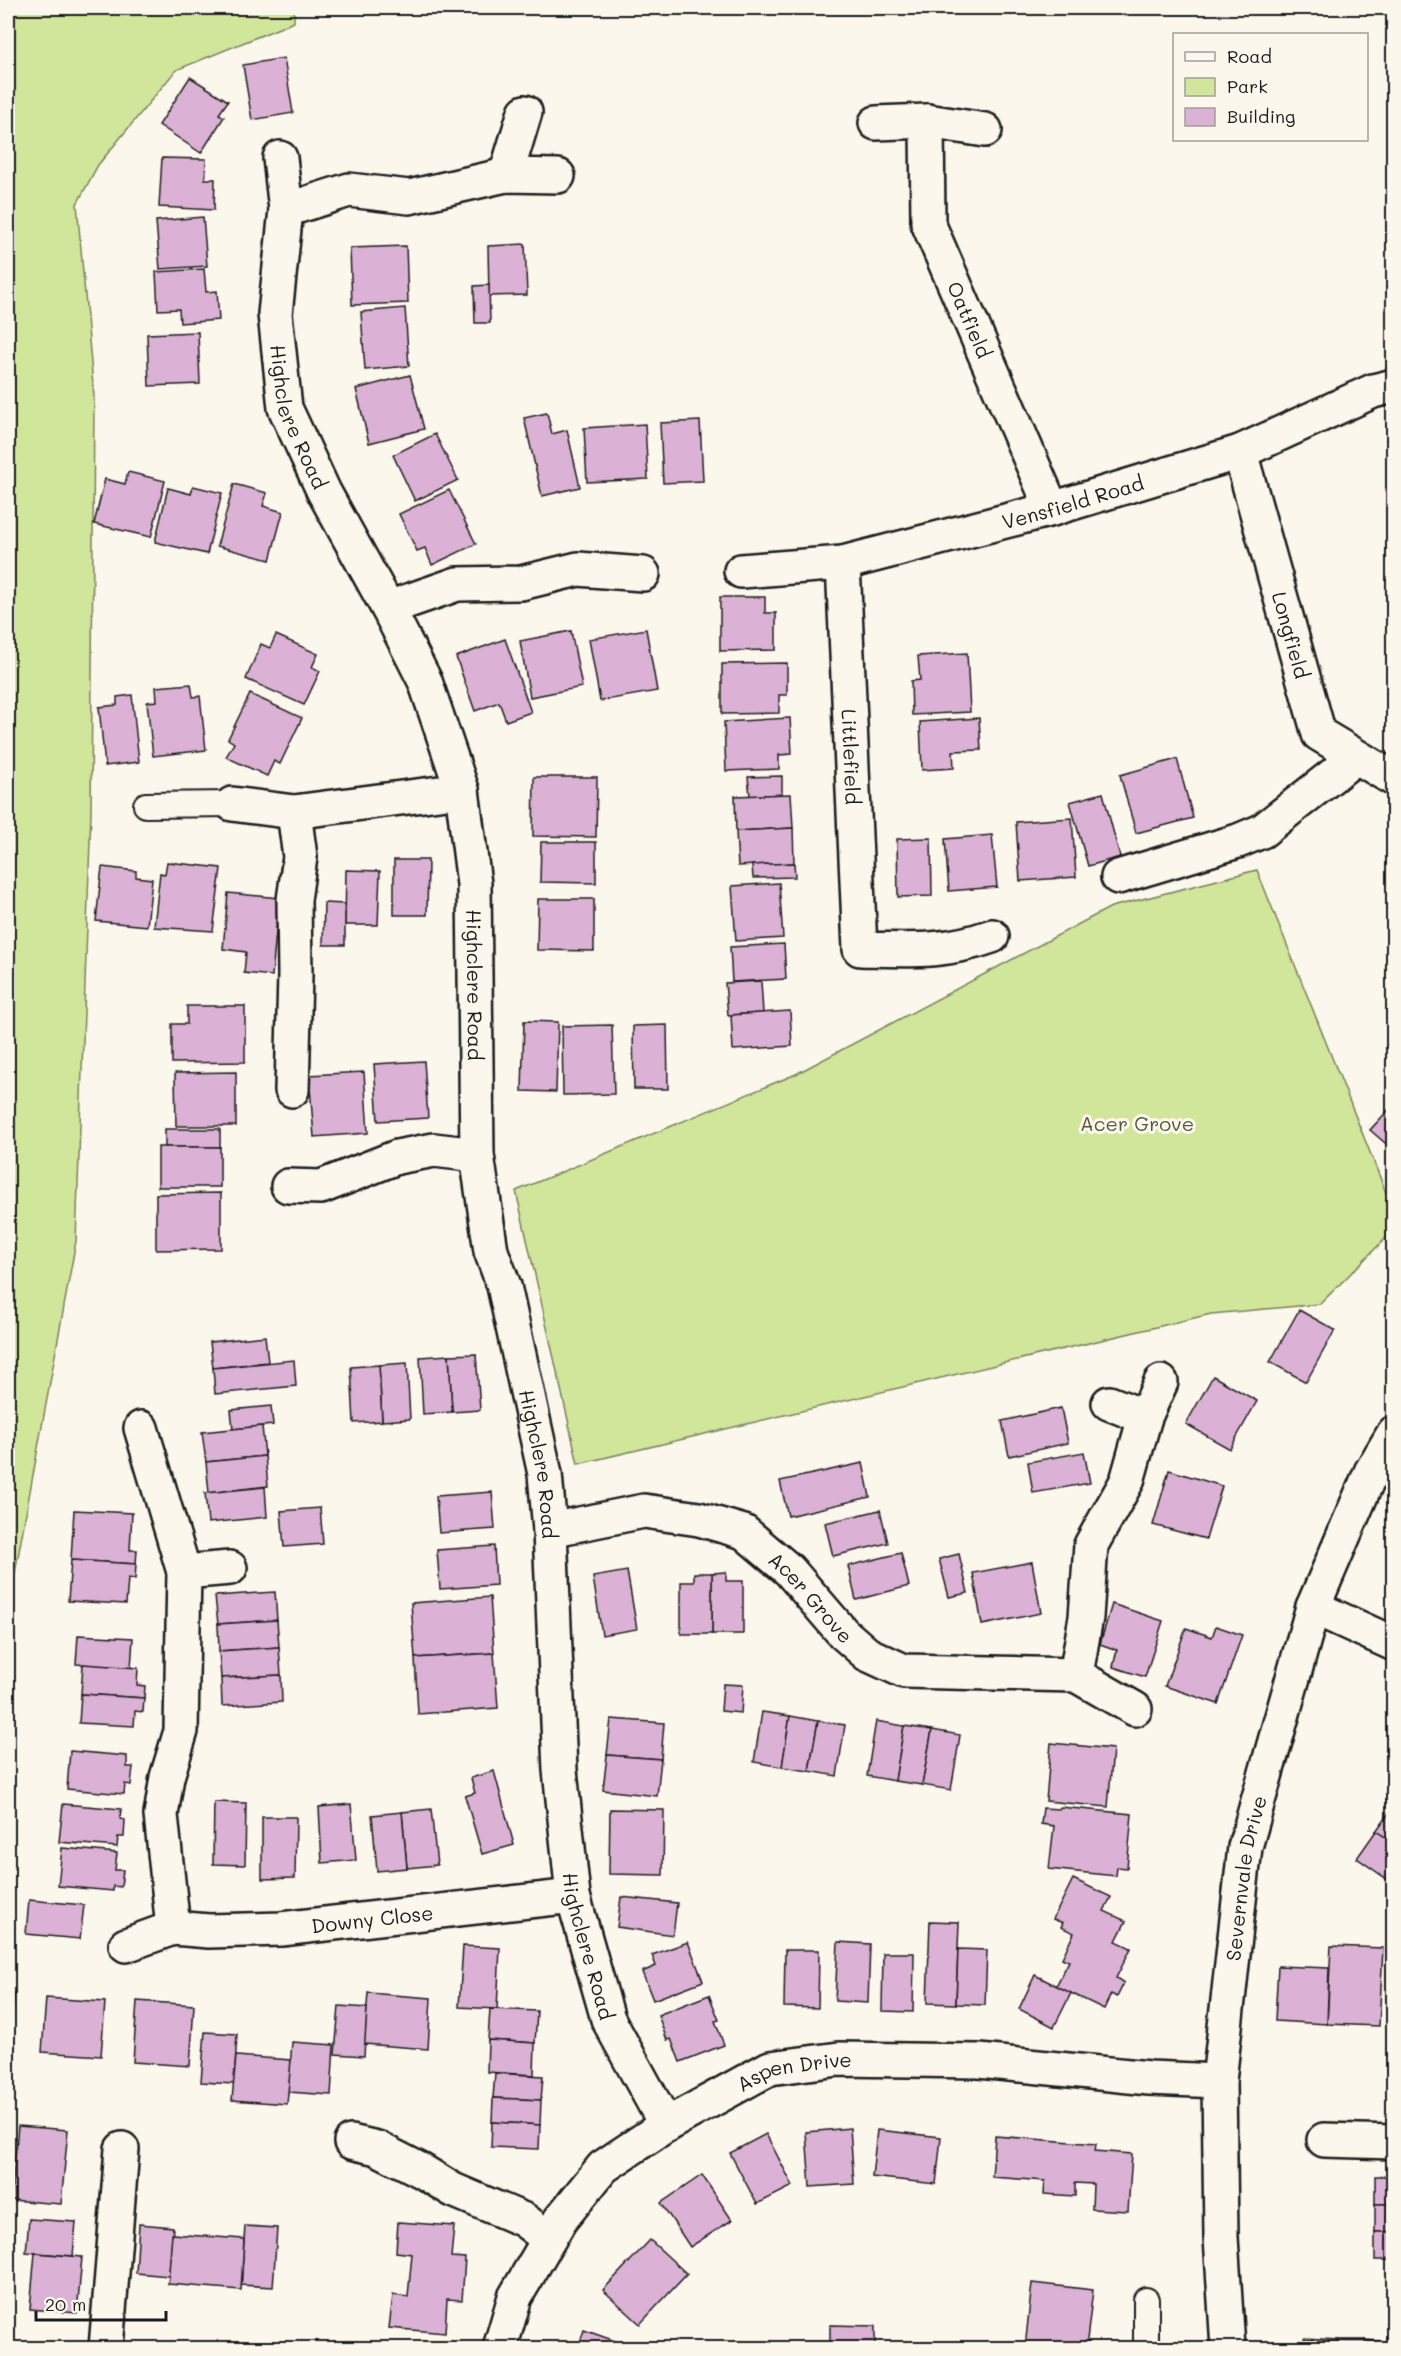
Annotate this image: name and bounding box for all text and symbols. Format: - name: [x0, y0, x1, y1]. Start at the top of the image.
- legend: [1173, 33, 1368, 141]
- text: Road: [1227, 44, 1272, 68]
- text: Park: [1227, 74, 1268, 98]
- text: Building: [1227, 104, 1295, 128]
- street label: Oatfield: [942, 277, 998, 362]
- street label: Highclere Road: [265, 343, 334, 493]
- street label: Vensfield Road: [999, 469, 1147, 534]
- street label: Longfield: [1267, 589, 1316, 681]
- street label: Littlefield: [836, 708, 867, 805]
- street label: Highclere Road: [461, 909, 489, 1061]
- park label: Acer Grove: [1080, 1110, 1194, 1136]
- street label: Highclere Road: [514, 1387, 563, 1539]
- street label: Acer Grove: [764, 1546, 858, 1649]
- street label: Severnvale Drive: [1219, 1792, 1272, 1962]
- street label: Highclere Road: [558, 1871, 620, 2022]
- street label: Downy Close: [310, 1899, 435, 1938]
- street label: Aspen Drive: [732, 2046, 852, 2097]
- scale bar: [36, 2284, 166, 2322]
- text: 20 m: [45, 2292, 86, 2316]

